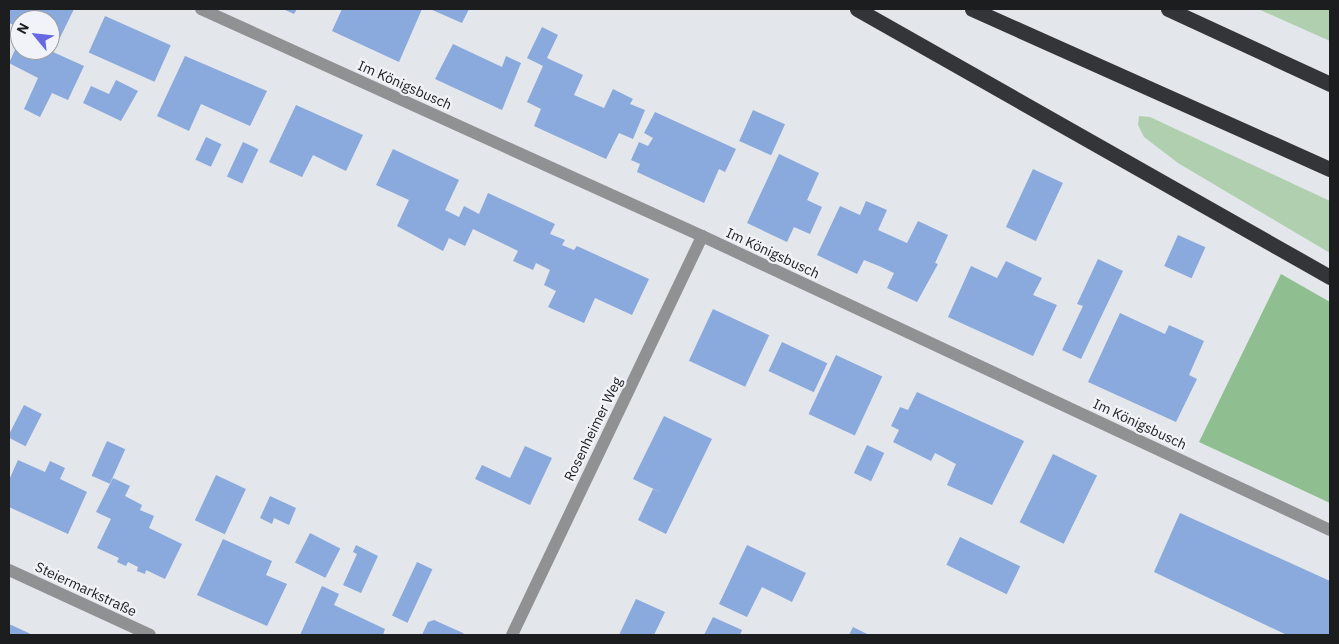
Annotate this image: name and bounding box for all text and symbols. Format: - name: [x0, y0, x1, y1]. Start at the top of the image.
- north arrow: [10, 10, 60, 60]
- text: N: [12, 20, 33, 37]
- street label: Im Königsbusch: [355, 57, 455, 113]
- street label: Im Königsbusch: [724, 224, 822, 282]
- street label: Rosenheimer Weg: [560, 374, 626, 484]
- street label: Im Königsbusch: [1091, 395, 1189, 453]
- street label: Steiermarkstraße: [33, 558, 139, 620]

